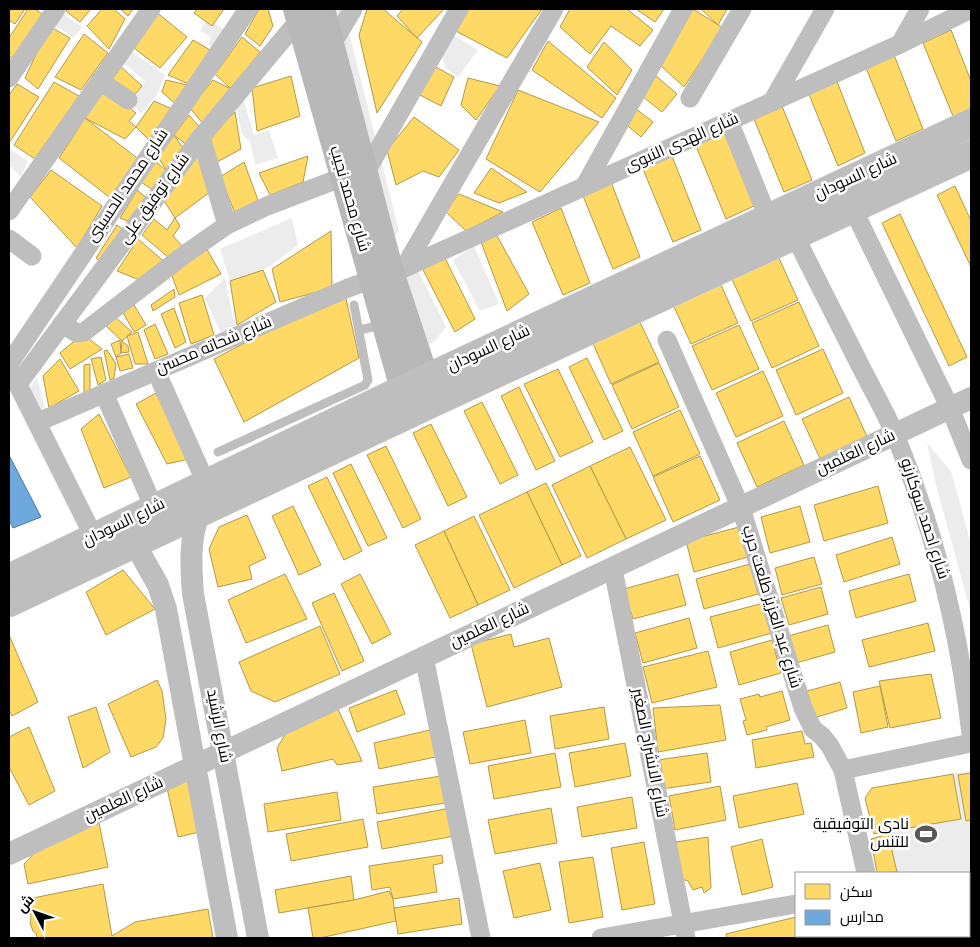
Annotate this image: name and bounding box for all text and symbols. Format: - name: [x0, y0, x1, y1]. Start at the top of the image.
- street label: شارع الهدى النبوى: [622, 109, 742, 177]
- street label: شارع محمد الحسينى: [83, 126, 173, 246]
- street label: شارع محمد نجيب: [324, 144, 374, 254]
- street label: شارع السودان: [811, 149, 901, 205]
- street label: شارع توفيق على: [115, 150, 195, 248]
- street label: شارع شحاته محسن: [153, 313, 275, 379]
- street label: شارع السودان: [444, 321, 534, 377]
- street label: شارع العلمين: [813, 426, 899, 480]
- street label: شارع احمد سوكارنو: [895, 456, 953, 582]
- street label: شارع السودان: [80, 494, 168, 552]
- street label: شارع عبد العزيز طلعت حرب: [737, 523, 805, 691]
- street label: شارع العلمين: [447, 599, 533, 653]
- street label: شارع الانشراح الصغير: [626, 686, 671, 819]
- street label: شارع الرشيد: [201, 687, 235, 765]
- street label: شارع العلمين: [81, 773, 167, 827]
- place label: نادى التوفيقية للتنس: [813, 815, 909, 853]
- sports icon: نادى التوفيقية للتنس: [913, 821, 939, 847]
- legend: [795, 872, 970, 937]
- text: سكن: [840, 884, 873, 903]
- north arrow: [10, 887, 60, 937]
- text: ش: [13, 891, 39, 917]
- text: مدارس: [840, 909, 884, 928]

